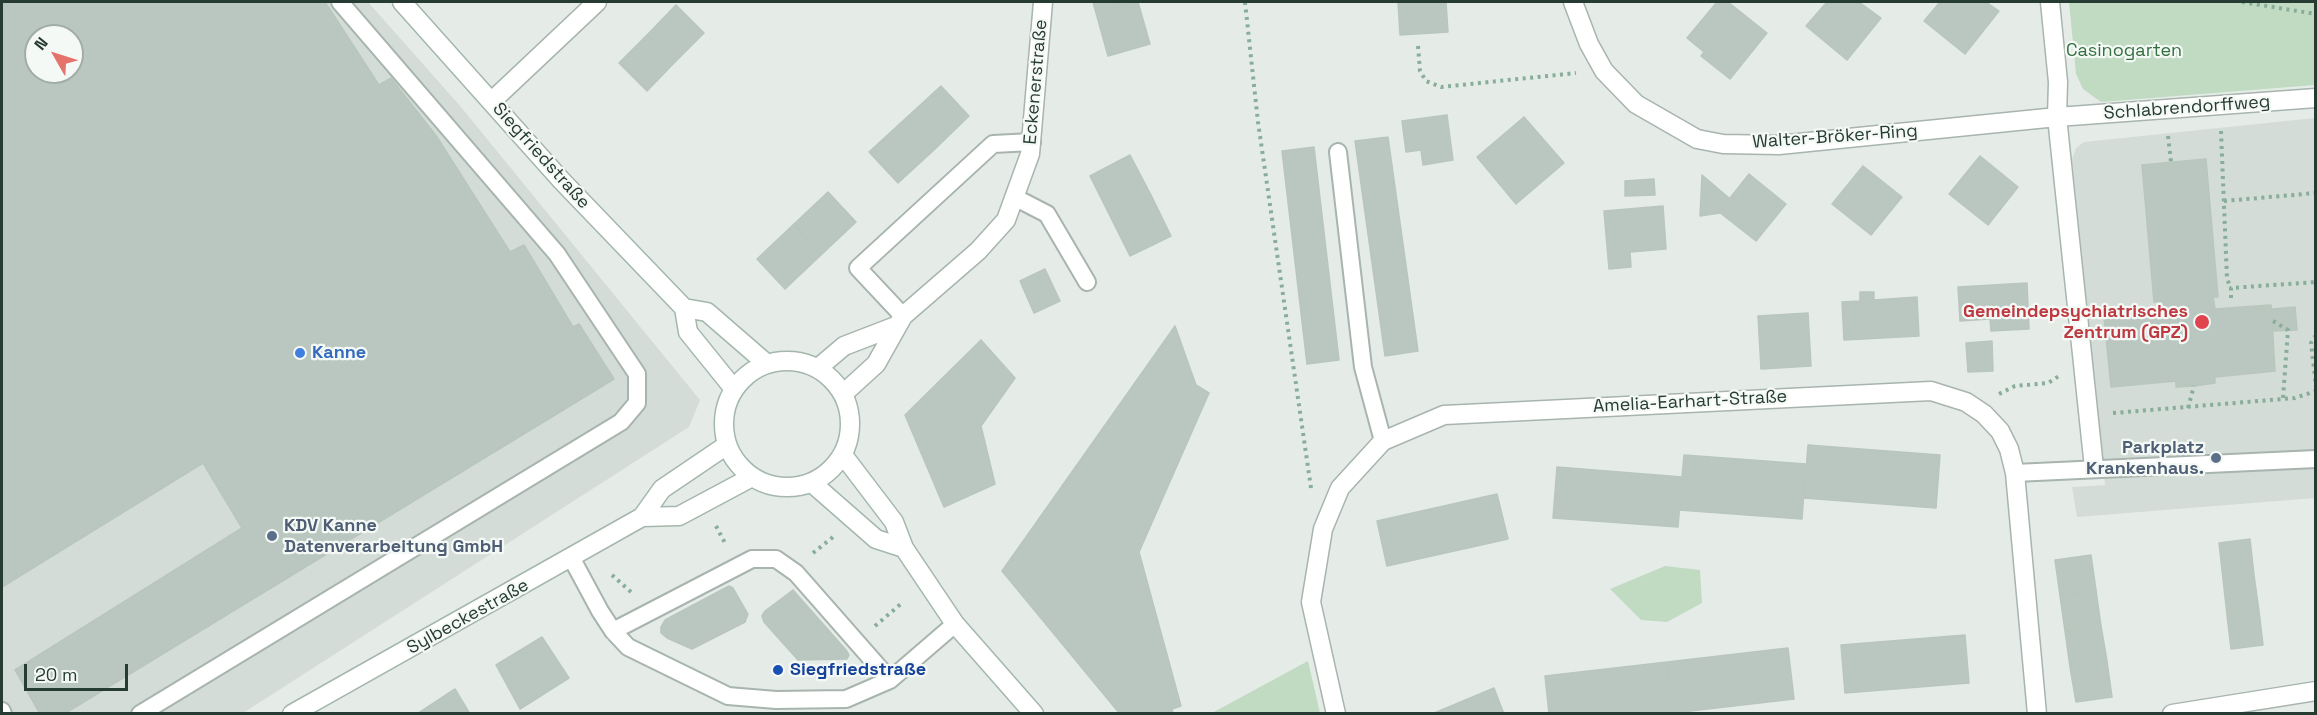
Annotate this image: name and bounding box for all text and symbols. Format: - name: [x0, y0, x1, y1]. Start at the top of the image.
- street label: Eckenerstraße: [1020, 19, 1052, 145]
- north arrow: [24, 24, 84, 84]
- text: N: [30, 33, 53, 54]
- park label: Casinogarten: [2066, 40, 2182, 62]
- street label: Schlabrendorffweg: [2103, 91, 2271, 125]
- street label: Siegfriedstraße: [488, 98, 594, 214]
- street label: Walter-Bröker-Ring: [1752, 120, 1918, 154]
- place label: Gemeindepsychiatrisches Zentrum (GPZ): [1963, 301, 2188, 344]
- marker: Gemeindepsychiatrisches Zentrum (GPZ): [2193, 313, 2211, 331]
- place label: Kanne: [312, 342, 366, 364]
- marker: Kanne: [293, 346, 307, 360]
- street label: Amelia-Earhart-Straße: [1592, 386, 1788, 418]
- place label: Parkplatz Krankenhaus.: [2086, 437, 2204, 480]
- marker: Parkplatz Krankenhaus.: [2209, 451, 2223, 465]
- place label: KDV Kanne Datenverarbeitung GmbH: [284, 515, 503, 558]
- marker: KDV Kanne Datenverarbeitung GmbH: [265, 529, 279, 543]
- street label: Sylbeckestraße: [403, 575, 533, 659]
- scale bar: [27, 652, 130, 690]
- place label: Siegfriedstraße: [790, 659, 926, 681]
- text: 20 m: [35, 663, 78, 686]
- marker: Siegfriedstraße: [771, 663, 785, 677]

